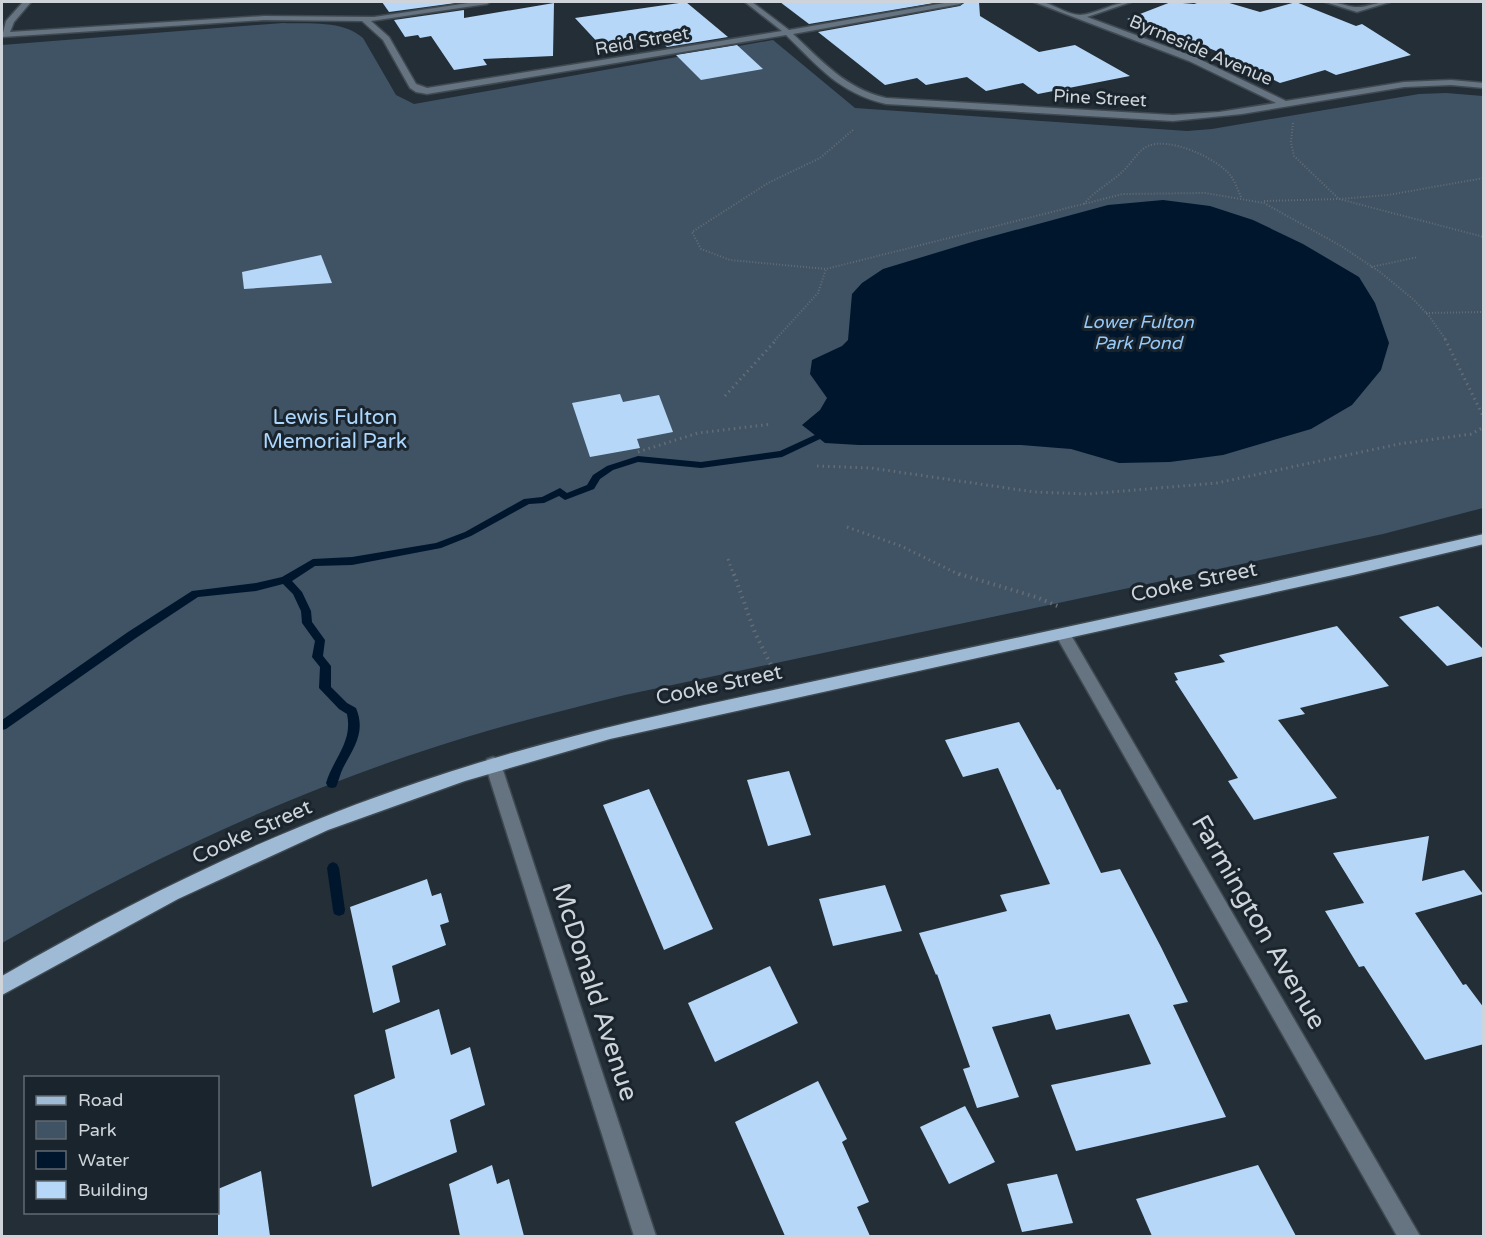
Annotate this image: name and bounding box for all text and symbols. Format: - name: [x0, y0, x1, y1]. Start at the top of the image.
- street label: Byrneside Avenue: [1126, 10, 1276, 90]
- street label: Reid Street: [593, 22, 691, 60]
- street label: Pine Street: [1053, 85, 1147, 111]
- water label: Lower Fulton Park Pond: [1082, 311, 1195, 354]
- park label: Lewis Fulton Memorial Park: [263, 405, 407, 454]
- street label: Cooke Street: [1129, 556, 1259, 608]
- street label: Cooke Street: [654, 659, 784, 711]
- street label: Cooke Street: [188, 794, 316, 870]
- street label: Farmington Avenue: [1185, 809, 1333, 1035]
- street label: McDonald Avenue: [545, 879, 645, 1105]
- legend: [24, 1076, 219, 1214]
- text: Road: [78, 1089, 123, 1111]
- text: Park: [78, 1119, 117, 1141]
- text: Water: [78, 1149, 129, 1171]
- text: Building: [78, 1179, 148, 1201]

